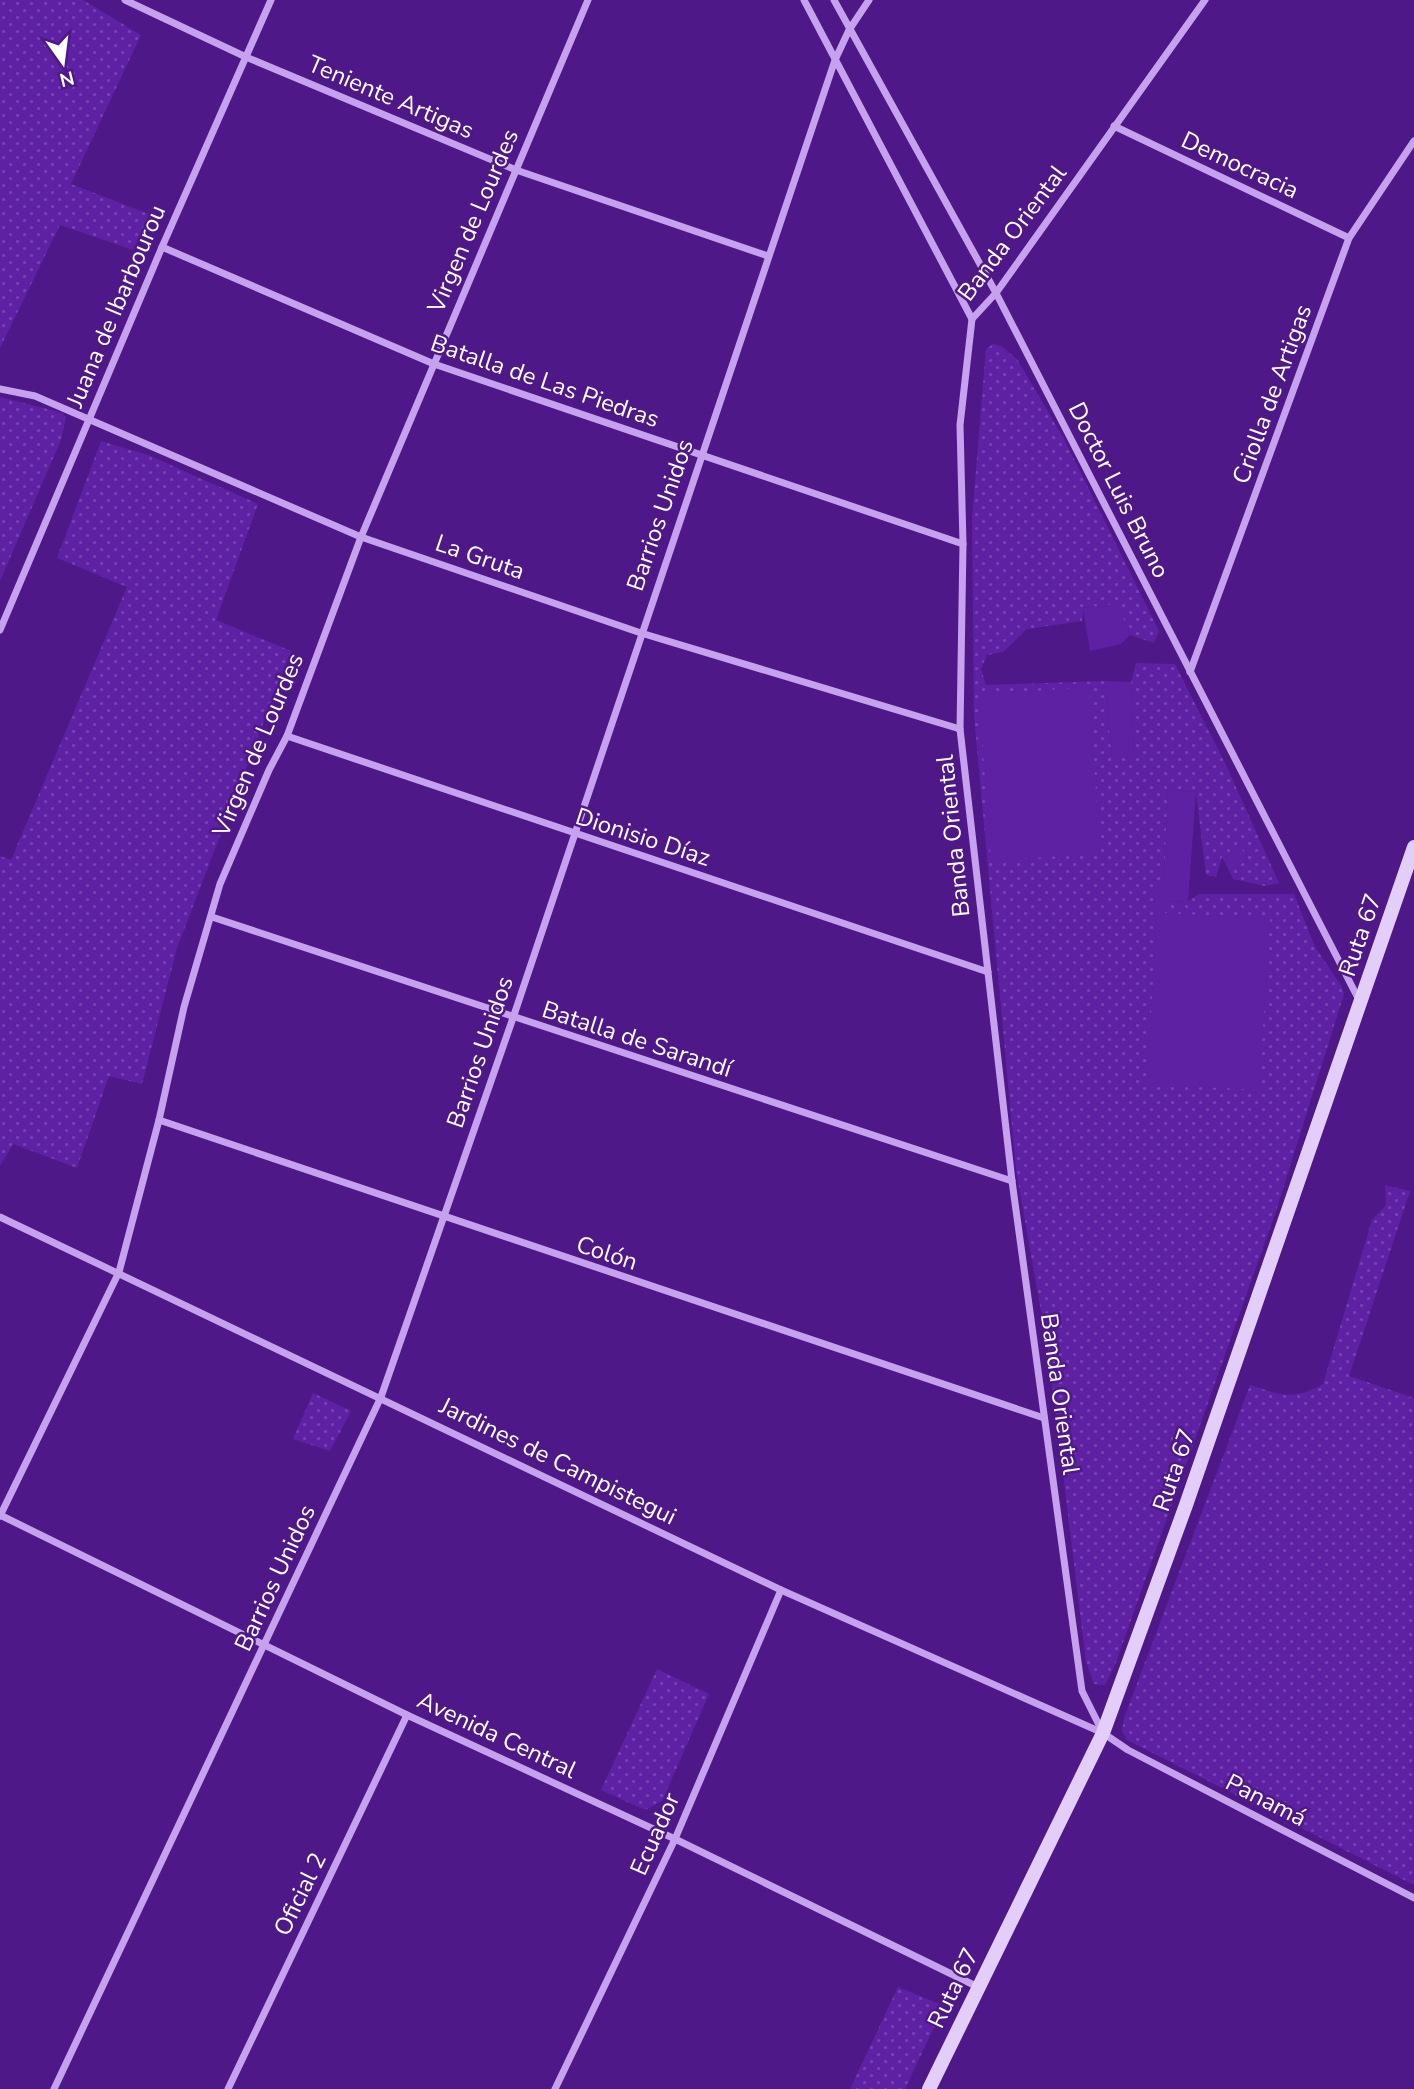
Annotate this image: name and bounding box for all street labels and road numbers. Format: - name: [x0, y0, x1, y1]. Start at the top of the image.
- street label: Teniente Artigas: [303, 48, 479, 146]
- street label: Virgen de Lourdes: [419, 124, 526, 319]
- street label: Democracia: [1176, 124, 1304, 206]
- street label: Banda Oriental: [950, 158, 1074, 308]
- street label: Juana de Ibarbourou: [59, 200, 173, 413]
- street label: Criolla de Artigas: [1225, 300, 1319, 488]
- street label: Batalla de Las Piedras: [426, 327, 664, 435]
- street label: Doctor Luis Bruno: [1061, 397, 1177, 583]
- street label: Barrios Unidos: [619, 435, 701, 595]
- street label: La Gruta: [431, 527, 529, 587]
- street label: Virgen de Lourdes: [204, 648, 311, 843]
- street label: Banda Oriental: [929, 753, 977, 919]
- street label: Dionisio Díaz: [572, 800, 714, 874]
- street label: Ruta 67: [1331, 889, 1389, 981]
- street label: Barrios Unidos: [439, 972, 521, 1132]
- street label: Batalla de Sarandí: [538, 993, 737, 1085]
- street label: Colón: [572, 1228, 642, 1278]
- street label: Banda Oriental: [1033, 1311, 1087, 1477]
- street label: Jardines de Campistegui: [433, 1389, 682, 1532]
- street label: Ruta 67: [1145, 1424, 1203, 1516]
- street label: Barrios Unidos: [227, 1499, 323, 1657]
- street label: Avenida Central: [412, 1684, 582, 1786]
- street label: Panamá: [1220, 1766, 1312, 1834]
- street label: Ecuador: [623, 1787, 687, 1880]
- street label: Oficial 2: [266, 1847, 334, 1941]
- street label: Ruta 67: [920, 1943, 986, 2033]

